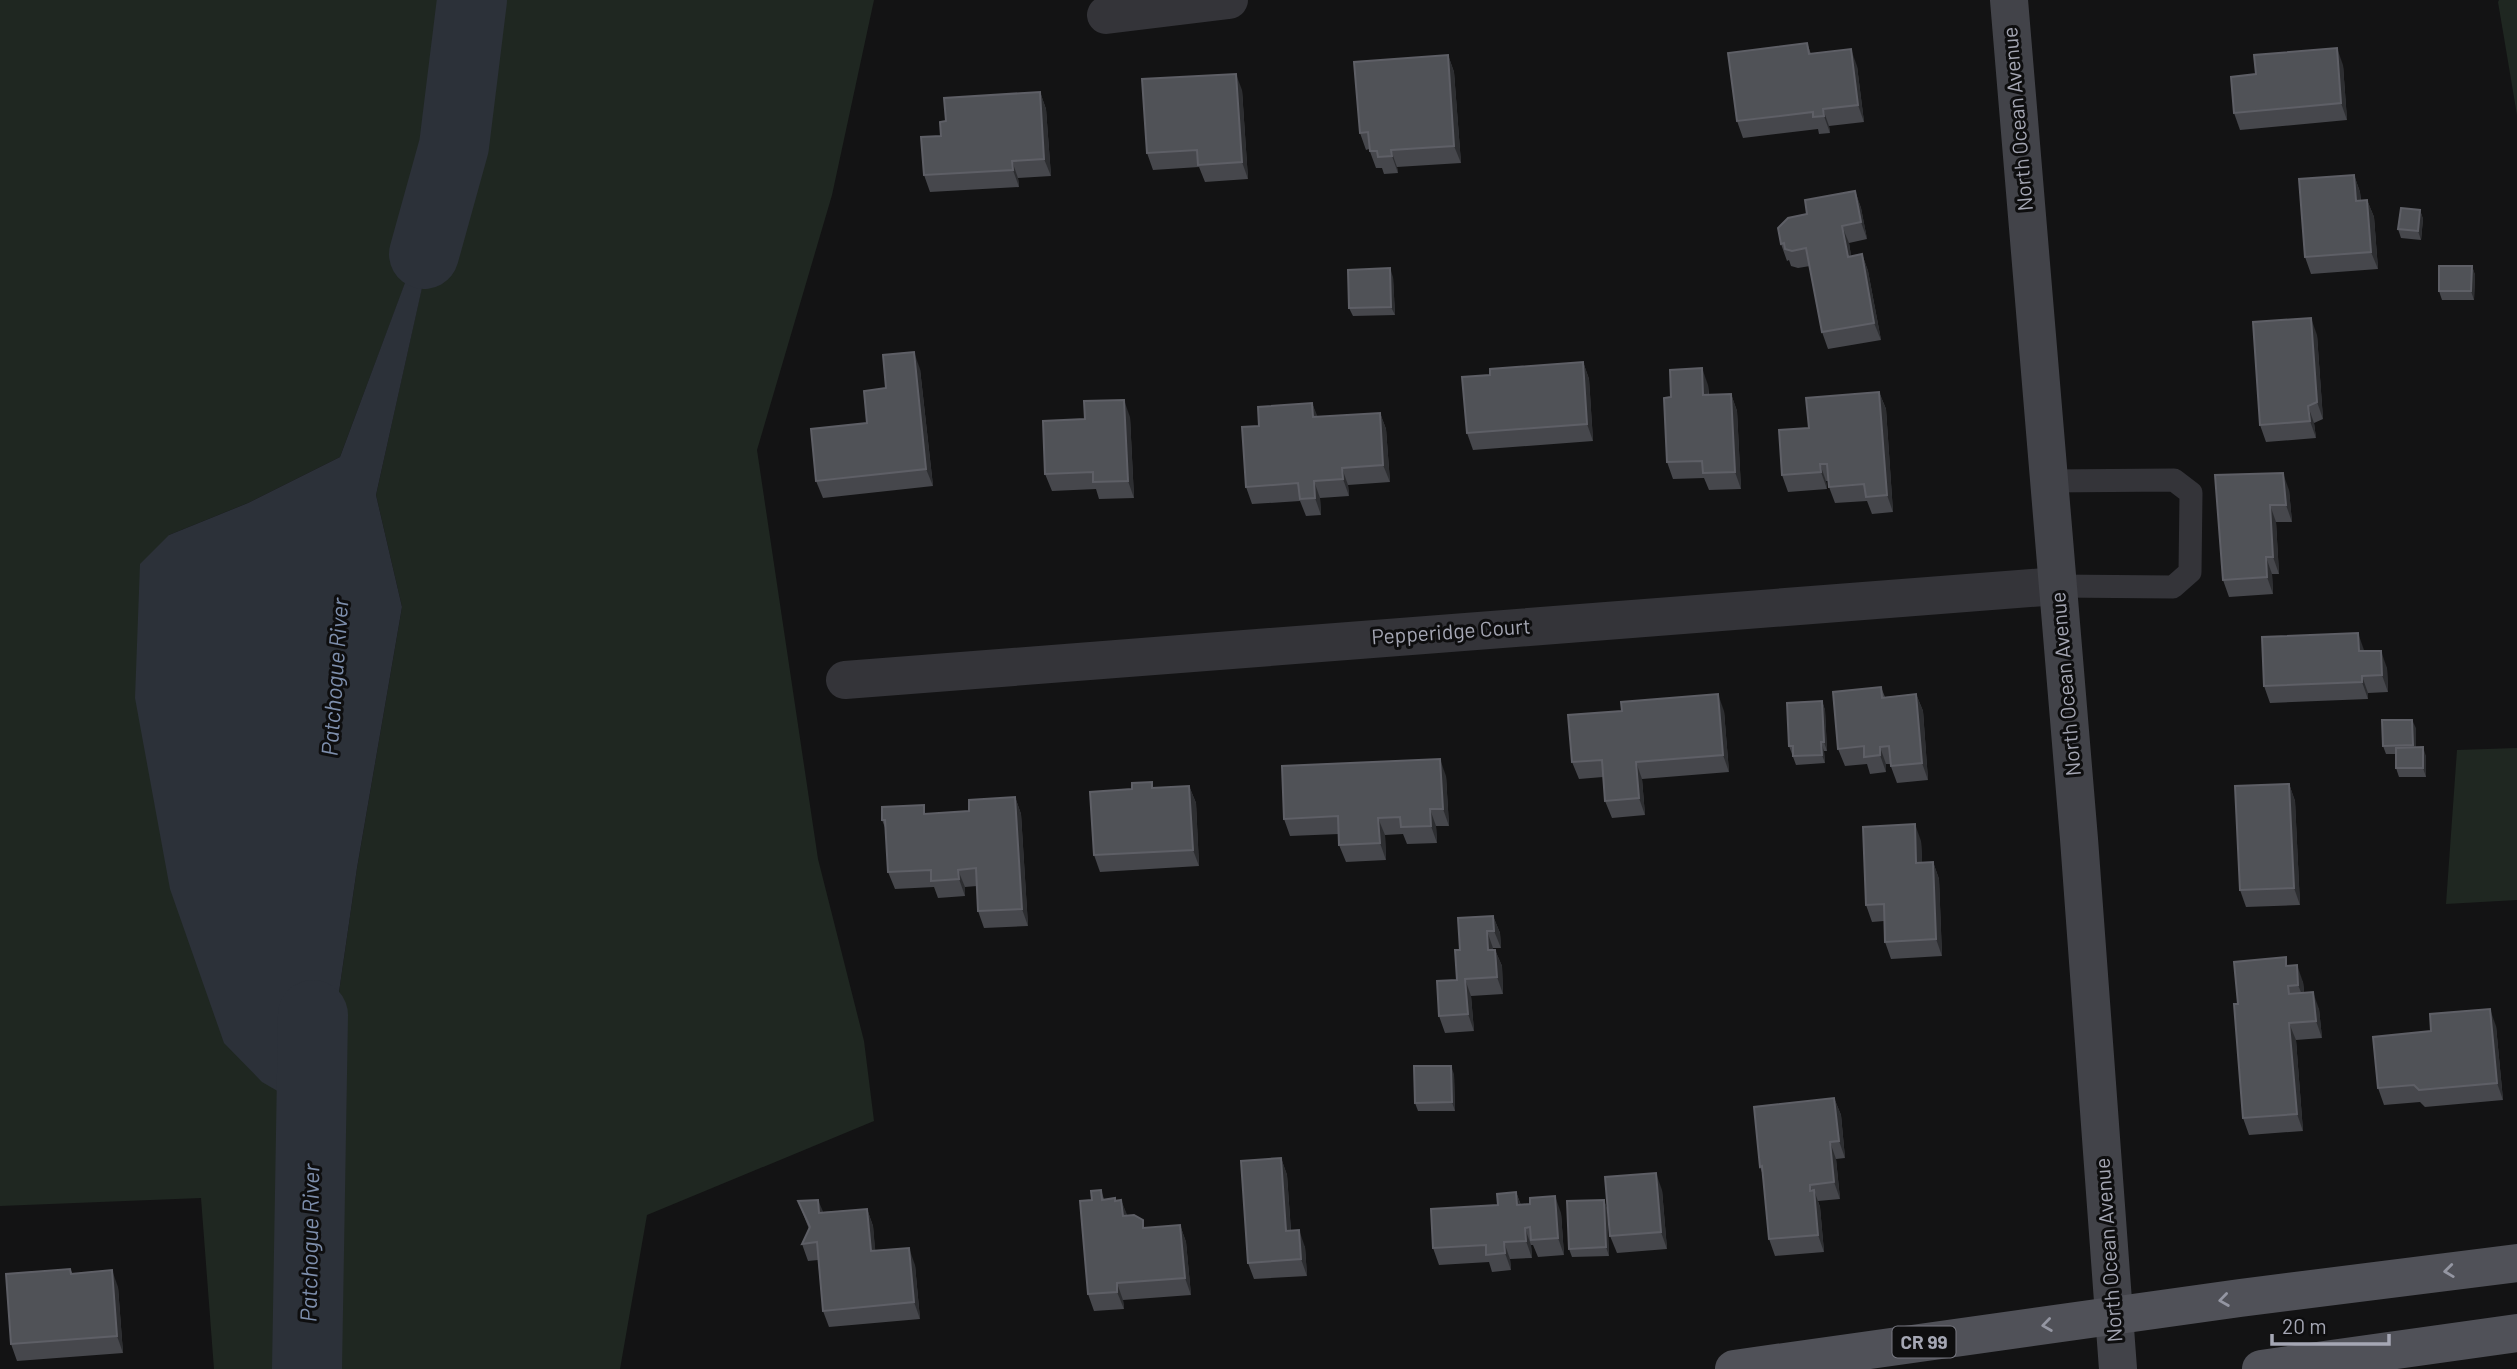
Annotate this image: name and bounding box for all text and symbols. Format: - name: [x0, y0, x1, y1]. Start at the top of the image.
- street label: North Ocean Avenue: [1996, 26, 2037, 212]
- street label: North Ocean Avenue: [2044, 591, 2085, 777]
- water label: Patchogue River: [315, 596, 354, 757]
- street label: Pepperidge Court: [1370, 612, 1531, 649]
- street label: North Ocean Avenue: [2089, 1157, 2126, 1343]
- water label: Patchogue River: [294, 1163, 324, 1322]
- one-way arrow: [2443, 1264, 2455, 1279]
- one-way arrow: [2218, 1292, 2229, 1307]
- scale bar: [2272, 1302, 2389, 1346]
- text: 20 m: [2282, 1313, 2327, 1338]
- one-way arrow: [2041, 1317, 2053, 1332]
- road number: CR 99: [1892, 1326, 1955, 1358]

